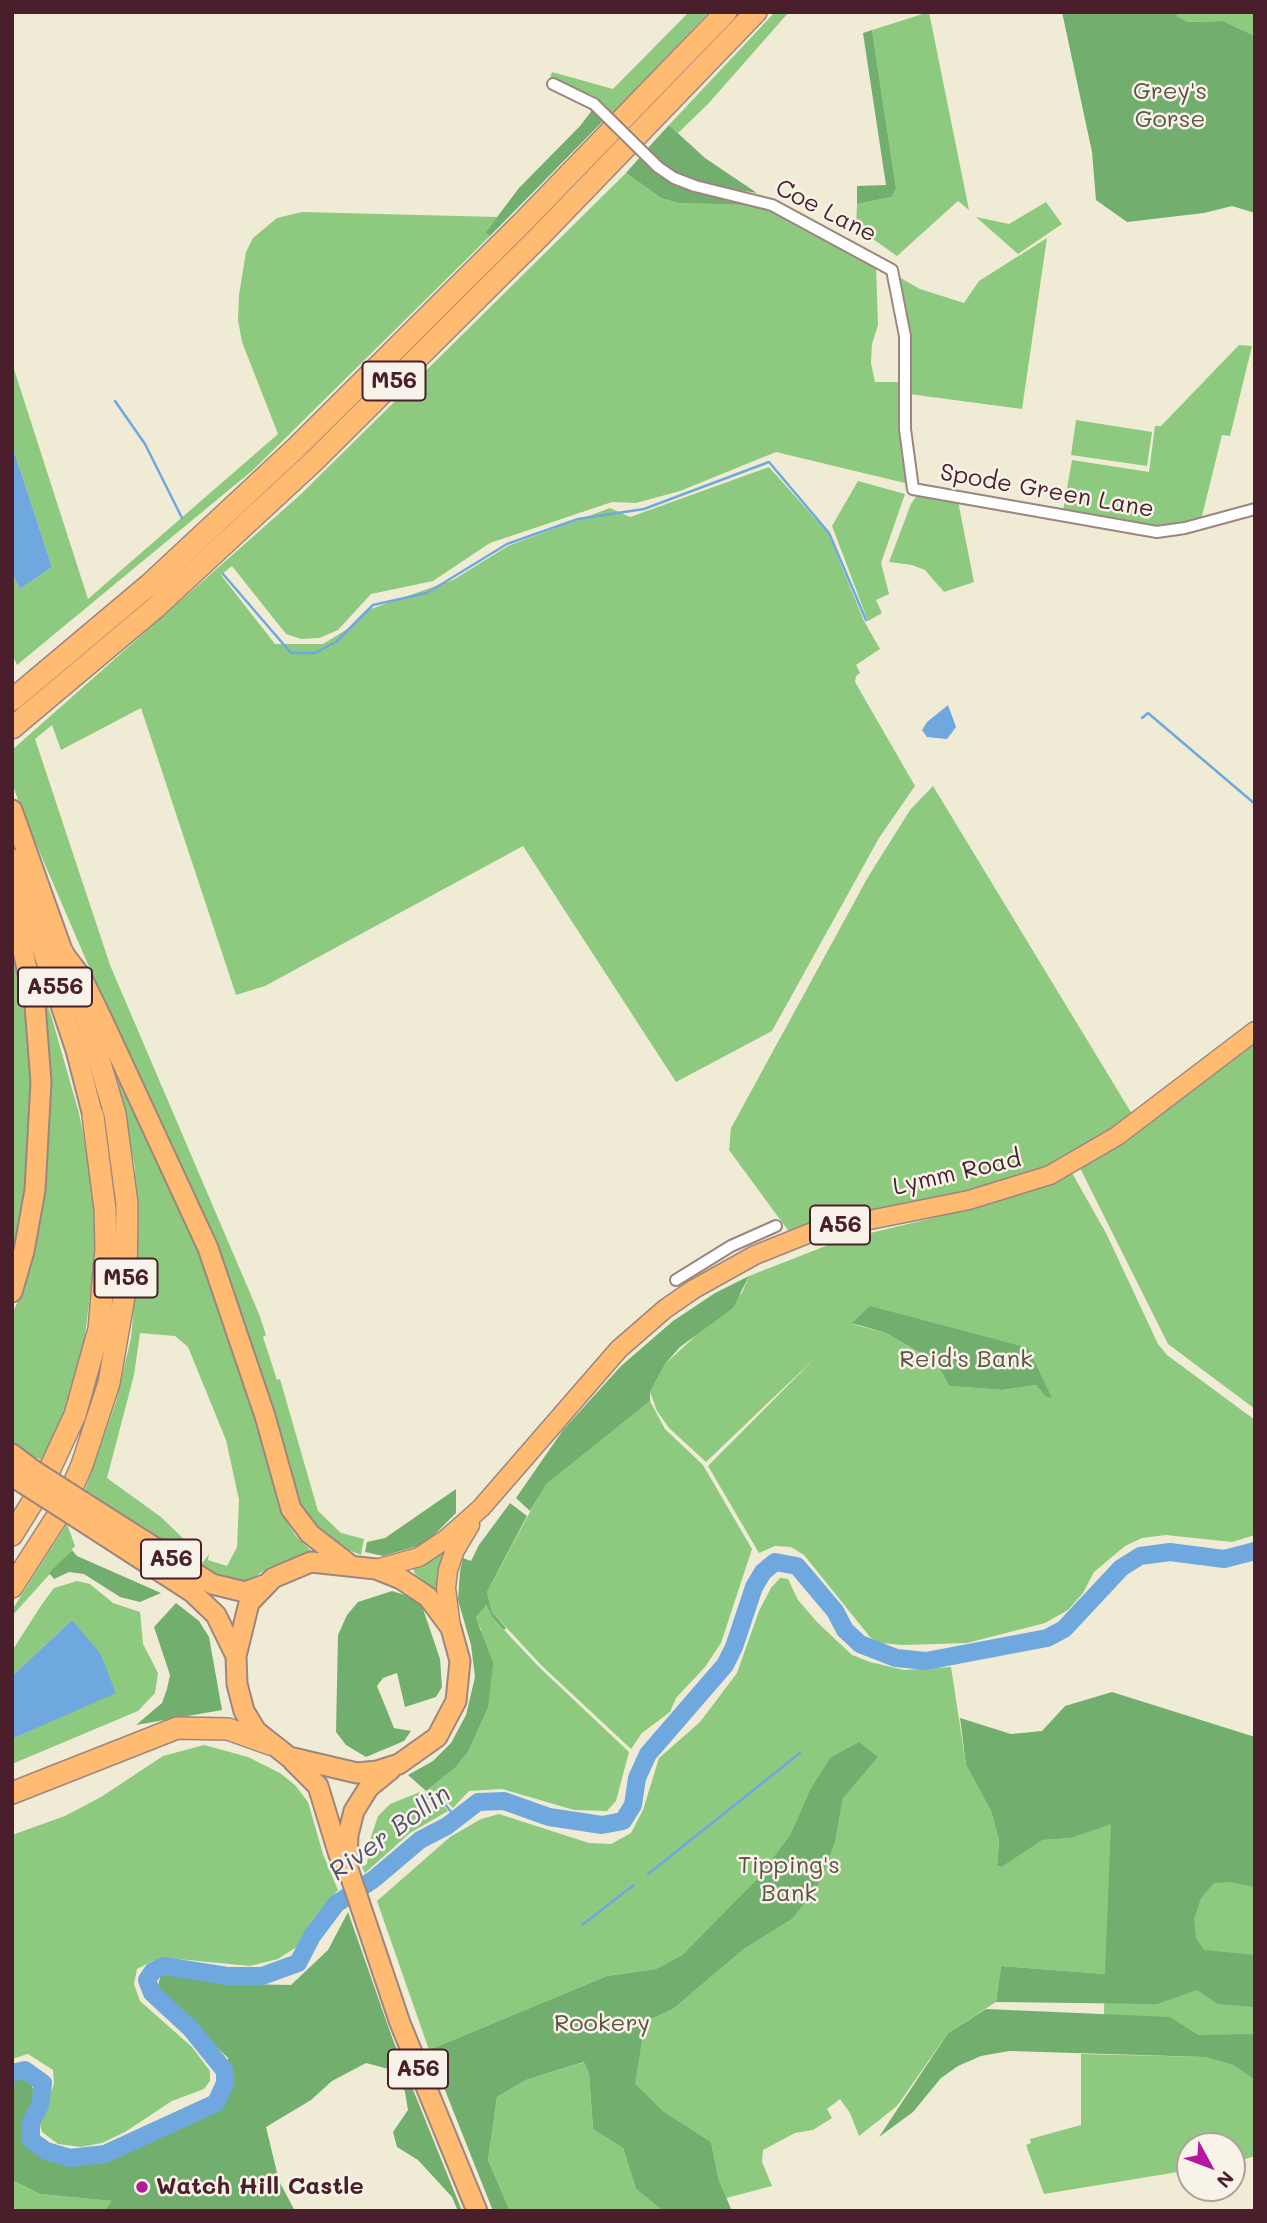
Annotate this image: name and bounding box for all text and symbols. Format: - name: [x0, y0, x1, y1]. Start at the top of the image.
- park label: Grey's Gorse: [1133, 78, 1207, 134]
- street label: Coe Lane: [771, 173, 881, 249]
- road number: M56: [362, 362, 426, 400]
- street label: Spode Green Lane: [938, 458, 1156, 524]
- road number: A556: [18, 968, 92, 1006]
- street label: Lymm Road: [890, 1144, 1024, 1202]
- road number: A56: [810, 1206, 870, 1244]
- road number: M56: [94, 1259, 158, 1298]
- park label: Reid's Bank: [899, 1346, 1033, 1374]
- road number: A56: [141, 1540, 201, 1578]
- water label: River Bollin: [323, 1778, 457, 1888]
- park label: Tipping's Bank: [738, 1852, 840, 1908]
- park label: Rookery: [554, 2010, 650, 2038]
- road number: A56: [388, 2050, 448, 2088]
- north arrow: [1176, 2132, 1246, 2202]
- text: N: [1212, 2166, 1240, 2193]
- place label: Watch Hill Castle: [156, 2173, 364, 2201]
- marker: Watch Hill Castle: [134, 2179, 150, 2195]

